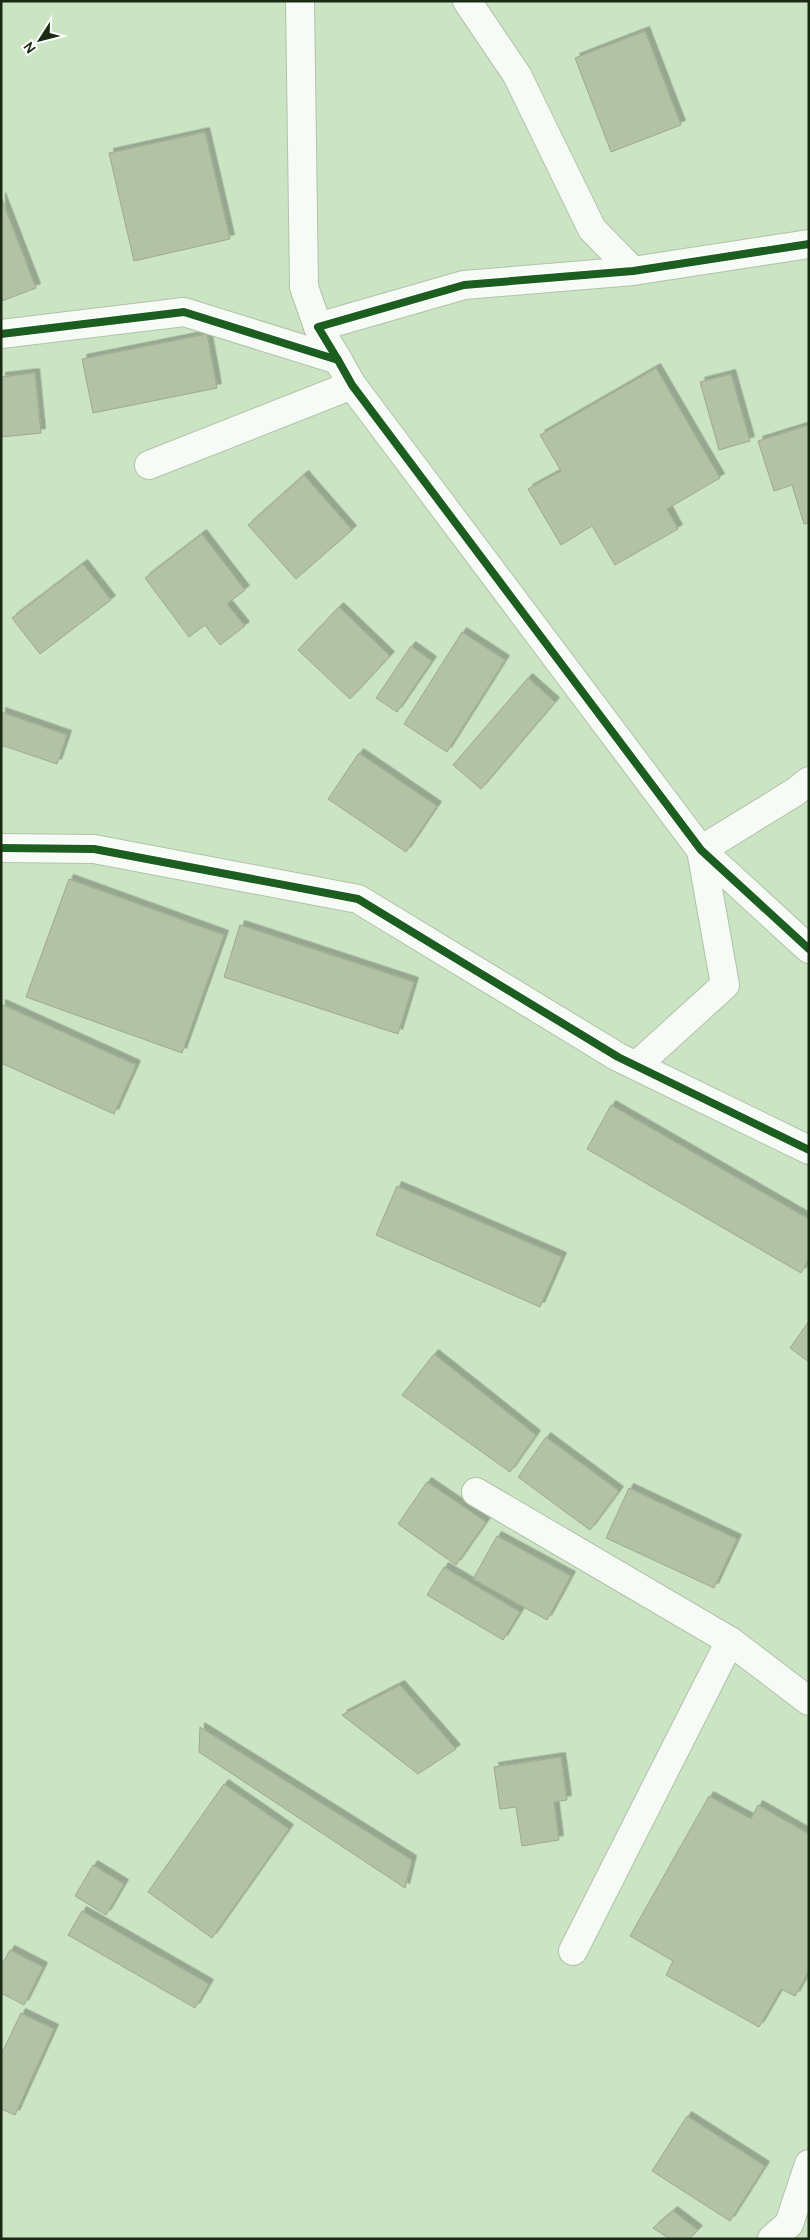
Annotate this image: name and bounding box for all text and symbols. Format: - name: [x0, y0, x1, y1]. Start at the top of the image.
- north arrow: [15, 15, 65, 65]
- text: N: [19, 38, 40, 57]

